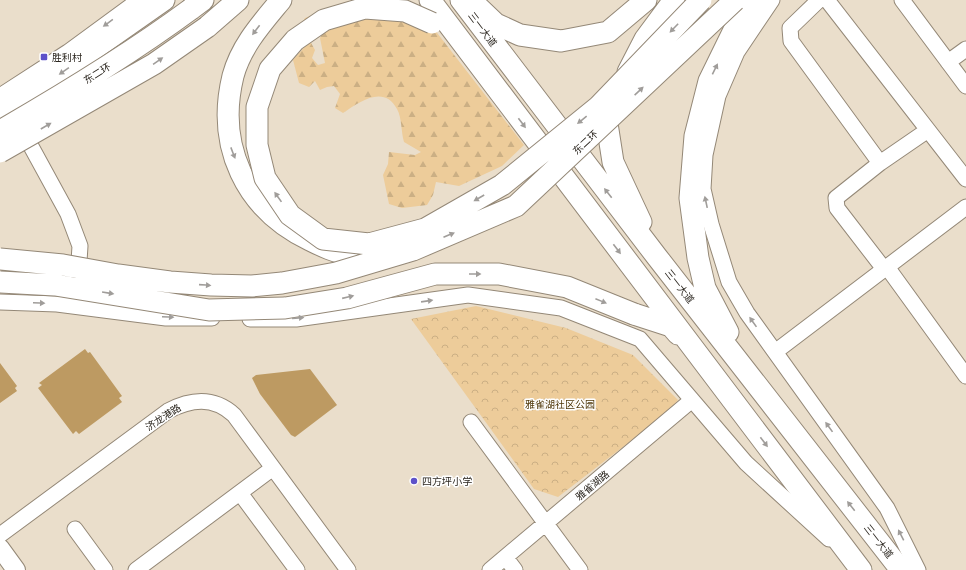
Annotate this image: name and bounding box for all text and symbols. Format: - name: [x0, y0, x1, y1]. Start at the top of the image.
- street label: 三一大道: [466, 9, 500, 49]
- one-way arrow: [102, 19, 113, 27]
- one-way arrow: [669, 23, 679, 33]
- one-way arrow: [253, 25, 261, 35]
- place label: 胜利村: [52, 51, 82, 63]
- marker: 胜利村: [39, 52, 49, 62]
- one-way arrow: [153, 57, 164, 65]
- street label: 东二环: [81, 60, 113, 86]
- one-way arrow: [712, 63, 718, 74]
- one-way arrow: [59, 67, 69, 75]
- one-way arrow: [635, 87, 644, 96]
- one-way arrow: [577, 116, 587, 124]
- one-way arrow: [518, 118, 526, 129]
- one-way arrow: [40, 123, 52, 130]
- street label: 东二环: [570, 127, 600, 157]
- one-way arrow: [231, 148, 237, 160]
- one-way arrow: [604, 188, 613, 199]
- one-way arrow: [274, 192, 282, 203]
- one-way arrow: [473, 195, 484, 202]
- one-way arrow: [703, 196, 709, 208]
- one-way arrow: [443, 231, 455, 237]
- one-way arrow: [613, 244, 621, 254]
- street label: 三一大道: [663, 267, 697, 305]
- one-way arrow: [469, 271, 482, 277]
- one-way arrow: [199, 281, 211, 288]
- one-way arrow: [102, 291, 114, 297]
- one-way arrow: [342, 294, 354, 300]
- one-way arrow: [421, 297, 433, 304]
- one-way arrow: [595, 298, 607, 304]
- one-way arrow: [33, 300, 45, 307]
- one-way arrow: [162, 314, 174, 321]
- one-way arrow: [292, 315, 304, 322]
- one-way arrow: [749, 316, 757, 327]
- park label: 雅雀湖社区公园: [525, 398, 595, 410]
- street label: 济龙港路: [143, 401, 183, 433]
- one-way arrow: [825, 422, 833, 433]
- one-way arrow: [760, 436, 768, 447]
- street label: 雅雀湖路: [573, 468, 611, 502]
- place label: 四方坪小学: [422, 475, 472, 487]
- marker: 四方坪小学: [409, 476, 419, 486]
- one-way arrow: [848, 501, 856, 511]
- street label: 三一大道: [862, 522, 896, 560]
- one-way arrow: [898, 529, 904, 541]

